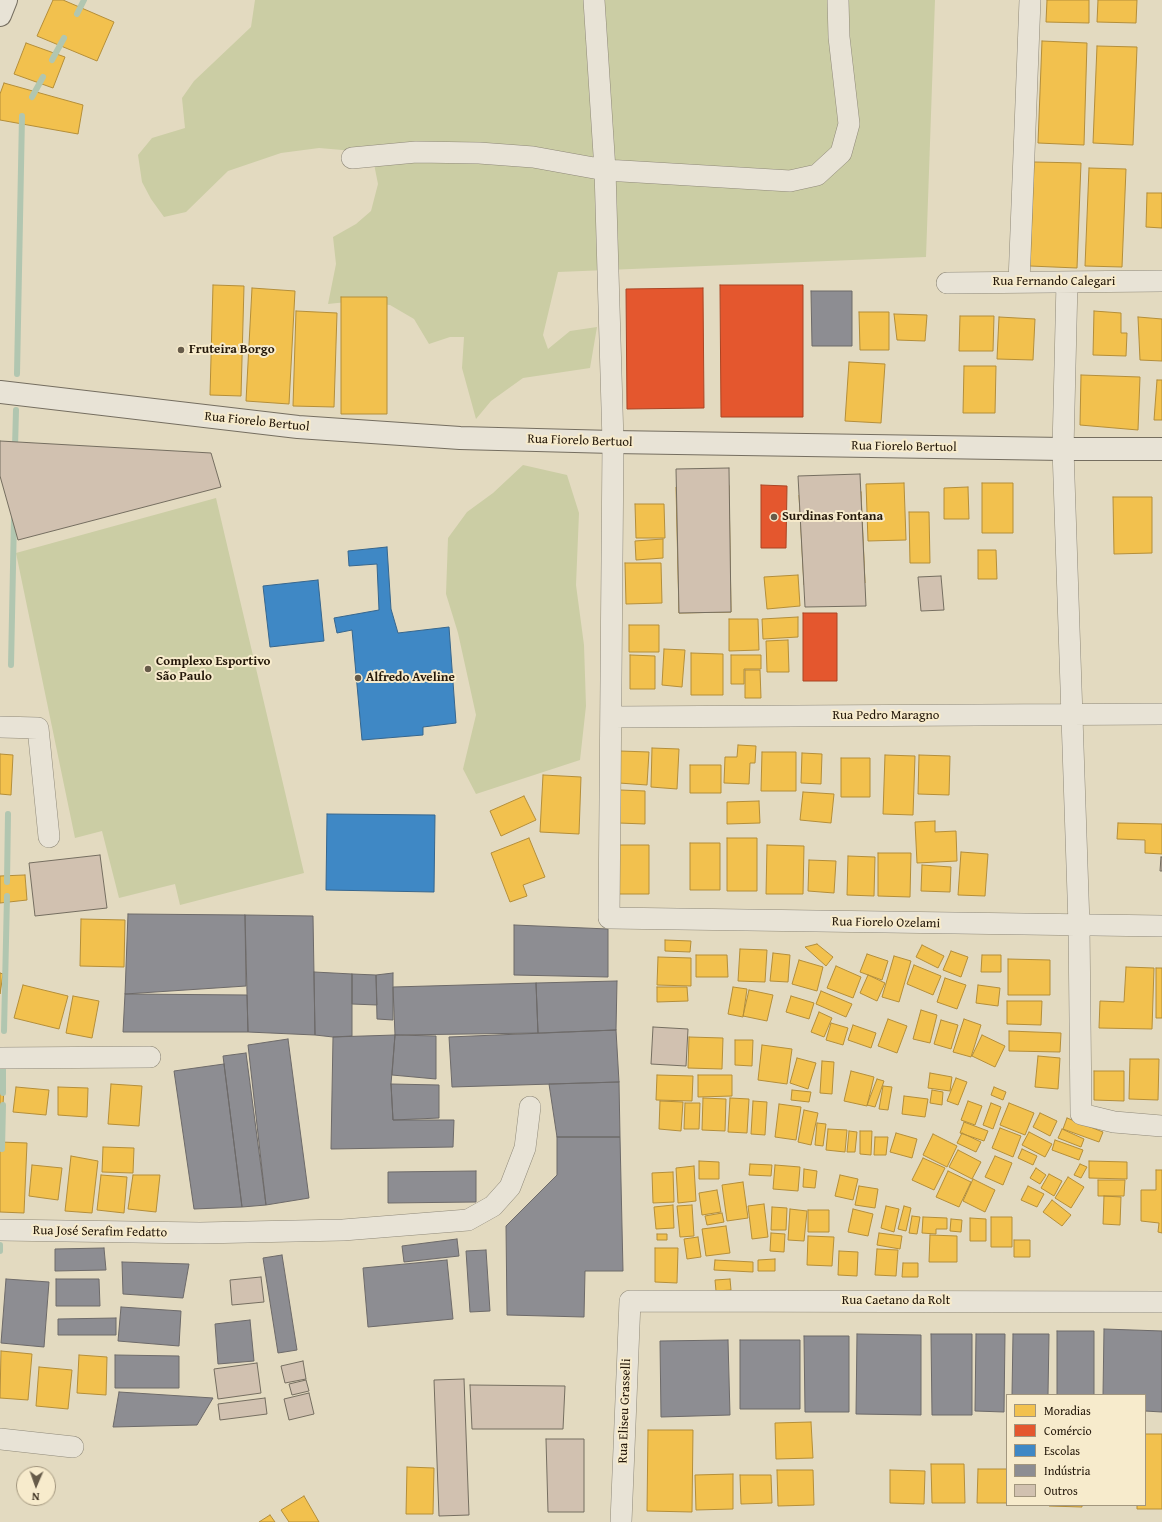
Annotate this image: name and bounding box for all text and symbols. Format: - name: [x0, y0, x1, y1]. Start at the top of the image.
- street label: Rua Fernando Calegari: [993, 274, 1115, 290]
- place label: Fruteira Borgo: [189, 342, 275, 358]
- marker: Fruteira Borgo: [176, 345, 186, 355]
- street label: Rua Fiorelo Bertuol: [204, 409, 310, 435]
- street label: Rua Fiorelo Bertuol: [527, 431, 633, 451]
- street label: Rua Fiorelo Bertuol: [851, 438, 957, 456]
- place label: Surdinas Fontana: [782, 509, 883, 525]
- marker: Surdinas Fontana: [769, 512, 779, 522]
- place label: Complexo Esportivo São Paulo: [156, 654, 271, 685]
- marker: Complexo Esportivo São Paulo: [143, 664, 153, 674]
- place label: Alfredo Aveline: [366, 670, 455, 686]
- marker: Alfredo Aveline: [353, 673, 363, 683]
- street label: Rua Pedro Maragno: [833, 708, 939, 724]
- street label: Rua Fiorelo Ozelami: [832, 914, 940, 932]
- street label: Rua José Serafim Fedatto: [33, 1223, 167, 1241]
- street label: Rua Caetano da Rolt: [842, 1293, 950, 1309]
- street label: Rua Eliseu Grasselli: [615, 1358, 635, 1464]
- legend: [1006, 1394, 1146, 1506]
- text: Moradias: [1044, 1402, 1091, 1419]
- text: Comércio: [1044, 1422, 1092, 1439]
- text: Escolas: [1044, 1442, 1080, 1459]
- text: Indústria: [1044, 1462, 1090, 1479]
- north arrow: [16, 1466, 56, 1506]
- text: Outros: [1044, 1482, 1078, 1499]
- text: N: [32, 1489, 40, 1505]

